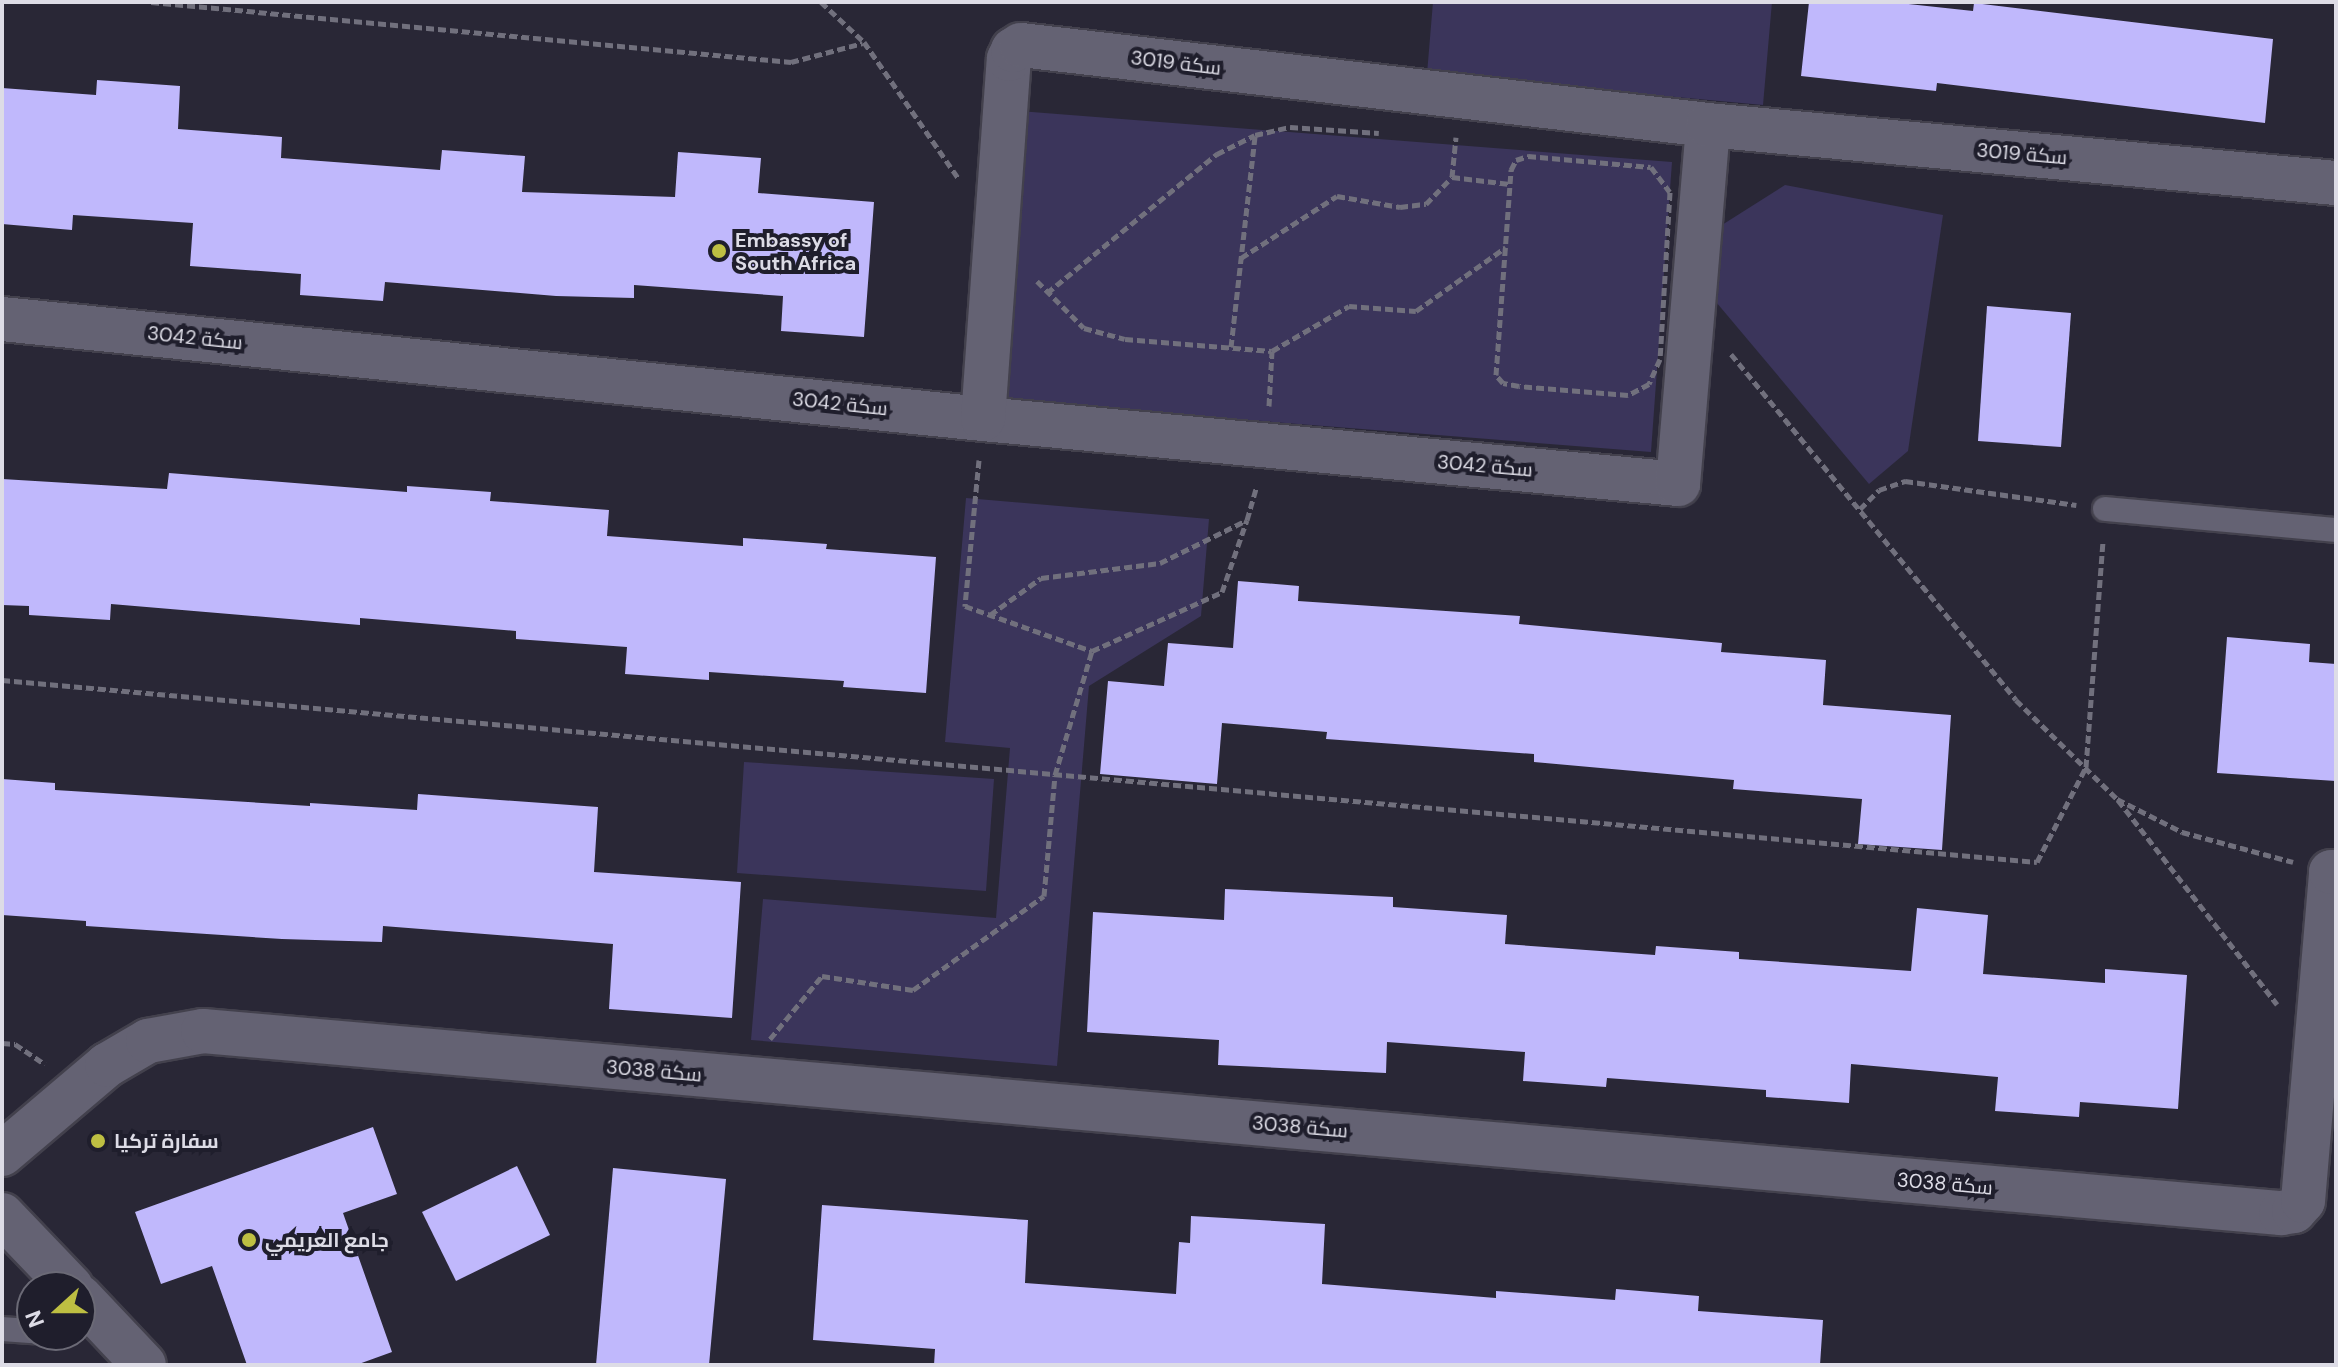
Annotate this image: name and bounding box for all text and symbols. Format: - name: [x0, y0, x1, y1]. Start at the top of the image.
- street label: سكة 3019: [1129, 46, 1223, 80]
- street label: سكة 3019: [1976, 138, 2068, 170]
- place label: Embassy of South Africa: [735, 228, 856, 275]
- marker: Embassy of South Africa: [710, 242, 728, 260]
- street label: سكة 3042: [146, 321, 244, 355]
- street label: سكة 3042: [791, 387, 889, 421]
- street label: سكة 3042: [1436, 450, 1534, 482]
- street label: سكة 3038: [605, 1055, 703, 1087]
- street label: سكة 3038: [1251, 1111, 1349, 1143]
- place label: سفارة تركيا: [114, 1129, 219, 1153]
- marker: سفارة تركيا: [89, 1132, 107, 1150]
- street label: سكة 3038: [1896, 1168, 1994, 1200]
- place label: جامع العريمي: [265, 1228, 389, 1252]
- marker: جامع العريمي: [240, 1231, 258, 1249]
- north arrow: [16, 1271, 96, 1351]
- text: N: [19, 1306, 51, 1332]

